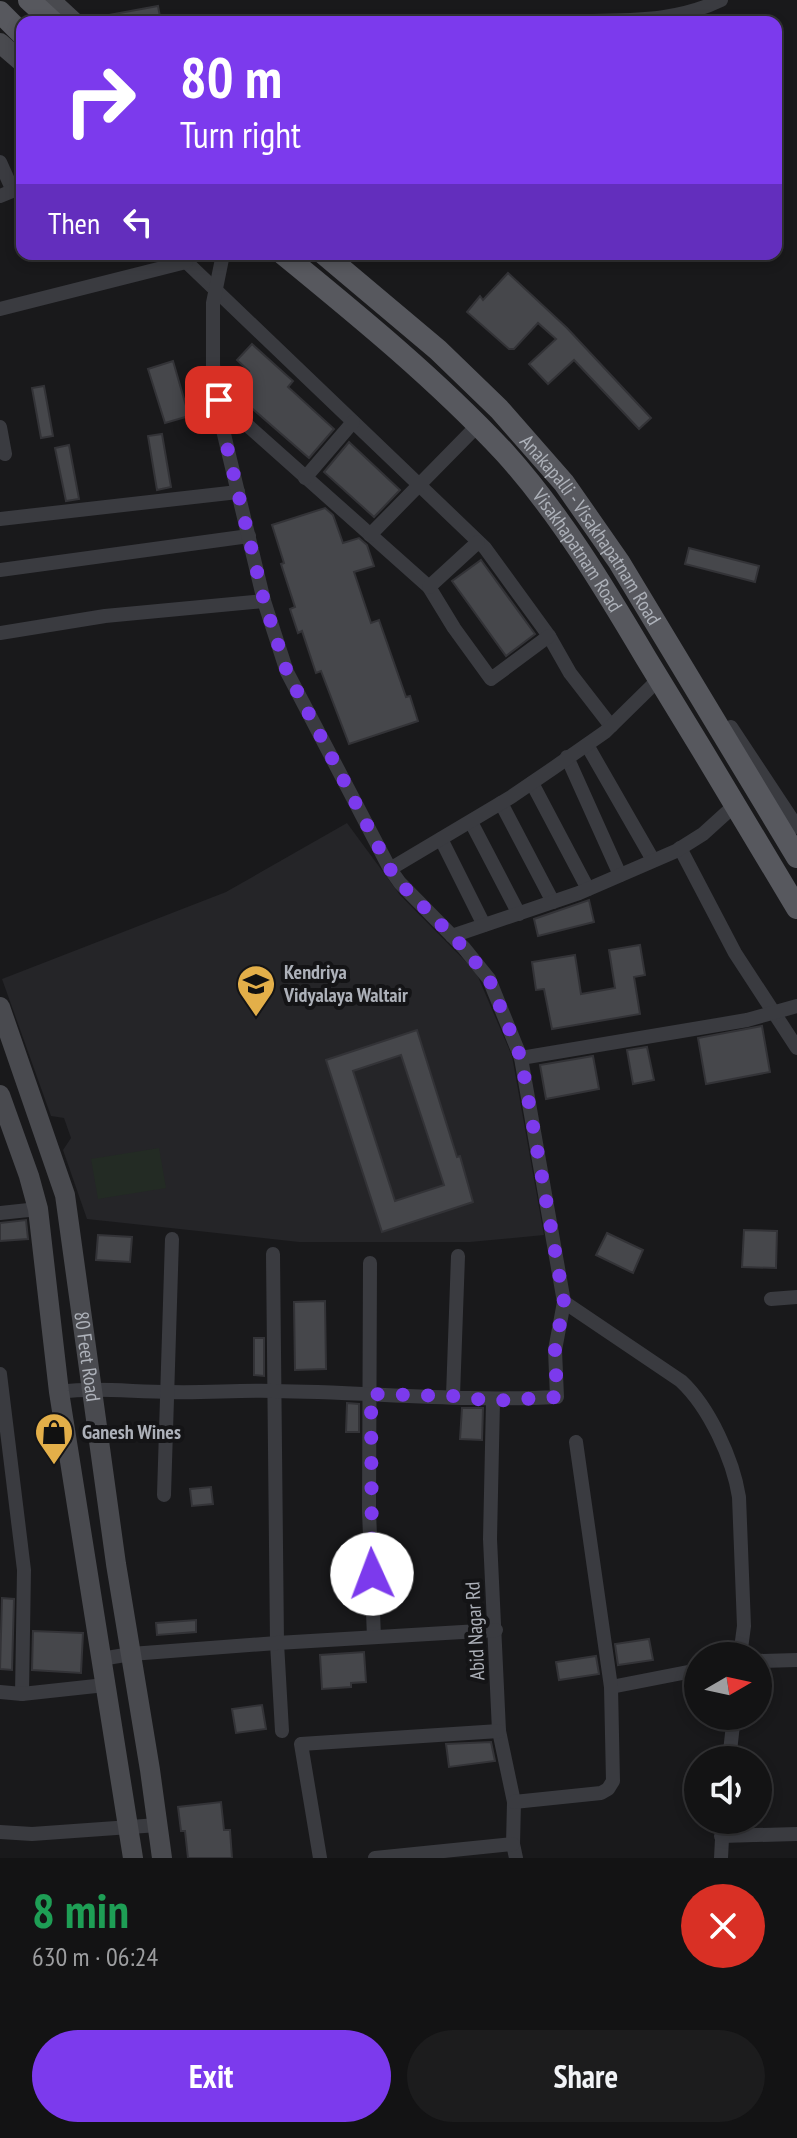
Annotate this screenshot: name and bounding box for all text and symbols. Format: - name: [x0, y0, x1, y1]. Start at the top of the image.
- text: 80 m: [180, 41, 282, 113]
- icon: right: [48, 48, 152, 152]
- text: Turn right: [180, 111, 301, 158]
- icon: left: [116, 200, 160, 244]
- text: Then: [48, 203, 100, 242]
- pin: [185, 366, 253, 434]
- icon: arrive: [197, 378, 241, 422]
- street label: Anakapalli - Visakhapatnam Road: [512, 432, 666, 632]
- street label: Visakhapatnam Road: [525, 485, 627, 617]
- place label: Kendriya Vidyalaya Waltair: [283, 959, 408, 1008]
- school or university icon: Kendriya Vidyalaya Waltair: [235, 963, 277, 1018]
- street label: 80 Feet Road: [68, 1310, 106, 1403]
- shop icon: Ganesh Wines: [33, 1411, 75, 1466]
- place label: Ganesh Wines: [82, 1419, 181, 1445]
- position arrow: [330, 1532, 414, 1616]
- street label: Abid Nagar Rd: [459, 1581, 491, 1681]
- north arrow: [684, 1642, 772, 1730]
- map controls: [684, 1642, 772, 1834]
- button: sound: [684, 1746, 772, 1834]
- text: 8 min: [32, 1879, 129, 1941]
- button: close: [681, 1884, 765, 1968]
- text: 630 m · 06:24: [32, 1940, 158, 1973]
- button: Exit: [32, 2030, 391, 2122]
- button: Share: [407, 2030, 765, 2122]

